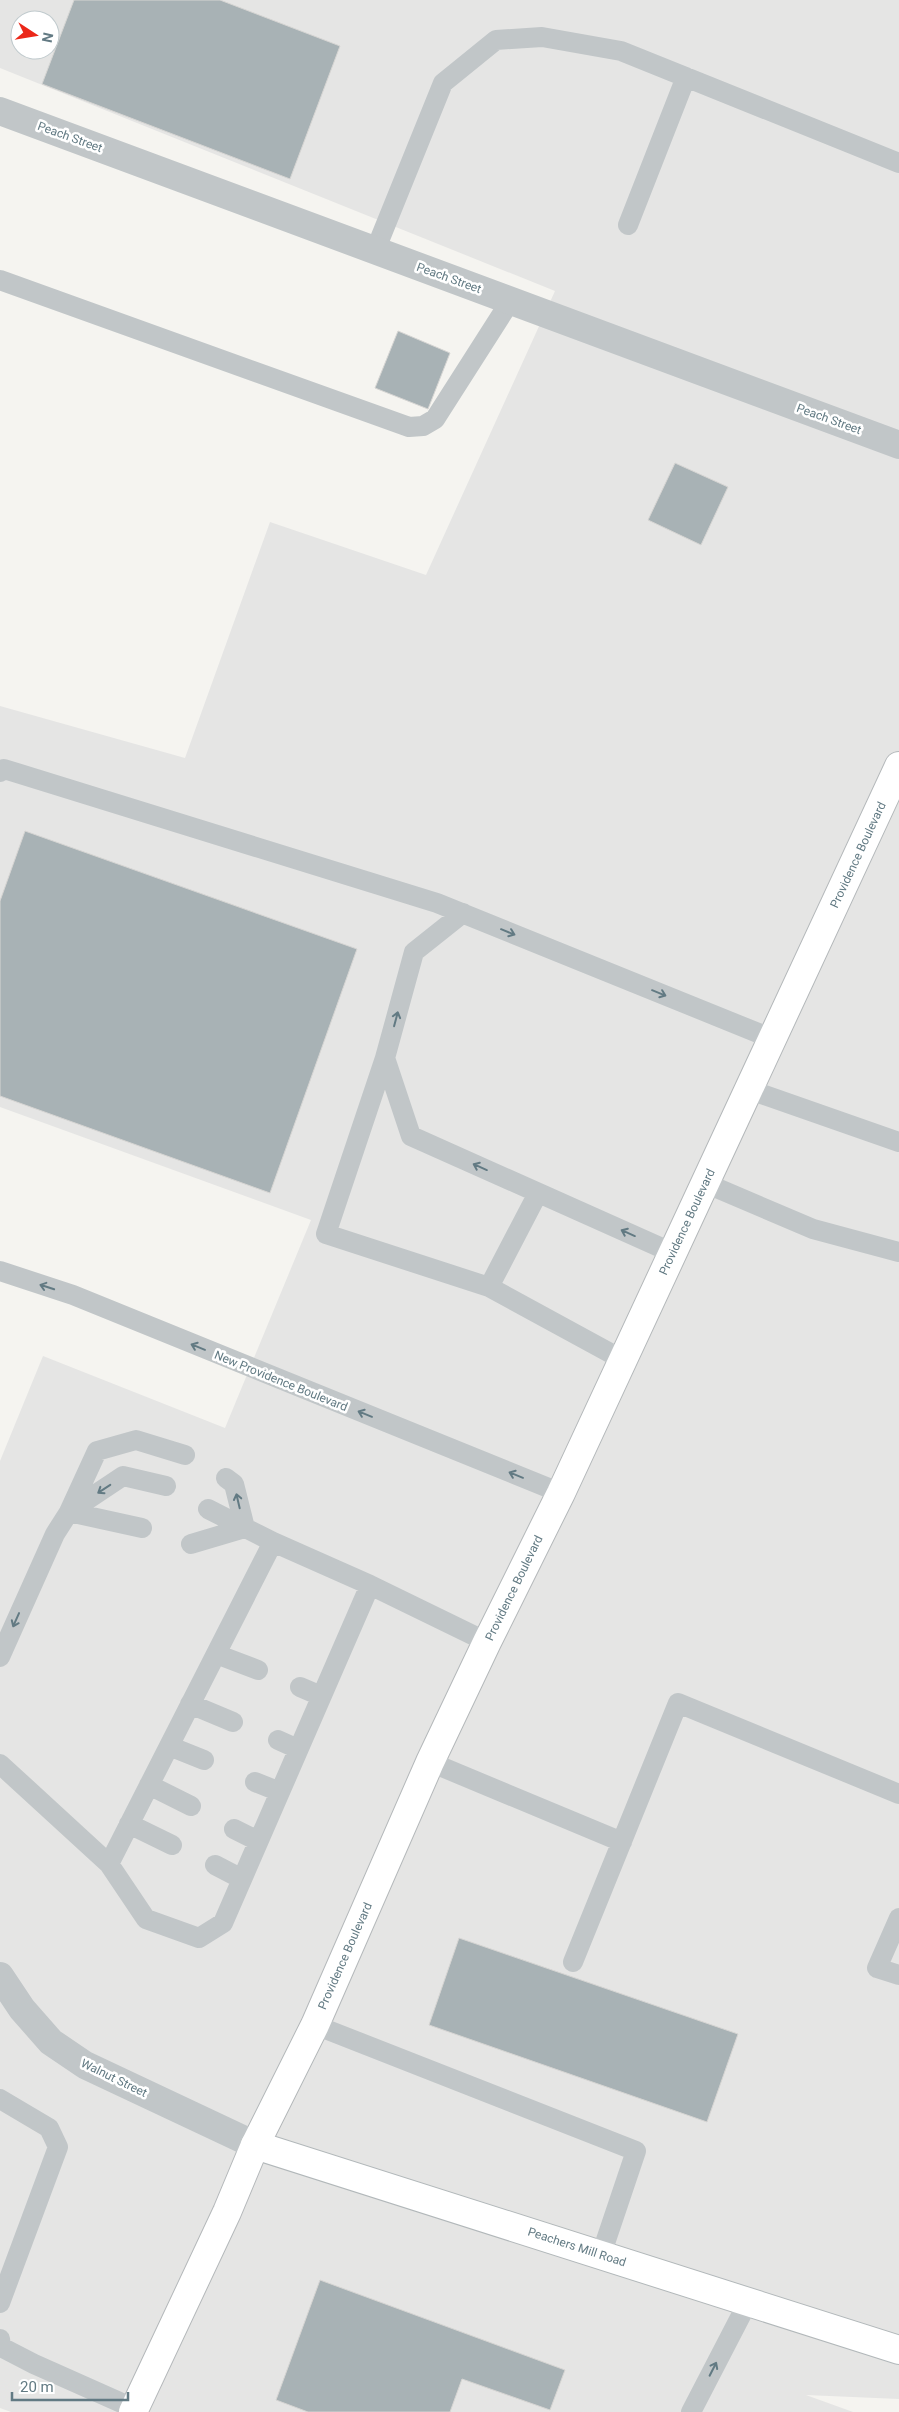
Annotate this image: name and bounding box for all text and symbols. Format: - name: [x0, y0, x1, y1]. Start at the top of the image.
- north arrow: [10, 10, 60, 60]
- text: N: [39, 31, 57, 44]
- street label: Peach Street: [36, 119, 104, 155]
- street label: Peach Street: [415, 260, 483, 296]
- street label: Peach Street: [795, 401, 863, 437]
- street label: Providence Boulevard: [827, 800, 889, 910]
- one-way arrow: [500, 927, 515, 937]
- one-way arrow: [651, 989, 666, 998]
- one-way arrow: [391, 1012, 401, 1028]
- one-way arrow: [473, 1161, 488, 1171]
- street label: Providence Boulevard: [656, 1167, 718, 1277]
- one-way arrow: [621, 1228, 636, 1238]
- one-way arrow: [40, 1282, 56, 1291]
- one-way arrow: [191, 1342, 206, 1352]
- street label: New Providence Boulevard: [212, 1348, 350, 1414]
- one-way arrow: [358, 1409, 373, 1419]
- one-way arrow: [509, 1469, 524, 1479]
- one-way arrow: [97, 1484, 111, 1494]
- one-way arrow: [233, 1494, 242, 1510]
- street label: Providence Boulevard: [482, 1533, 546, 1643]
- one-way arrow: [11, 1612, 21, 1627]
- street label: Providence Boulevard: [315, 1900, 375, 2012]
- street label: Walnut Street: [79, 2056, 149, 2100]
- street label: Peachers Mill Road: [526, 2224, 628, 2270]
- one-way arrow: [708, 2361, 718, 2376]
- scale bar: [12, 2370, 129, 2402]
- text: 20 m: [20, 2378, 54, 2396]

